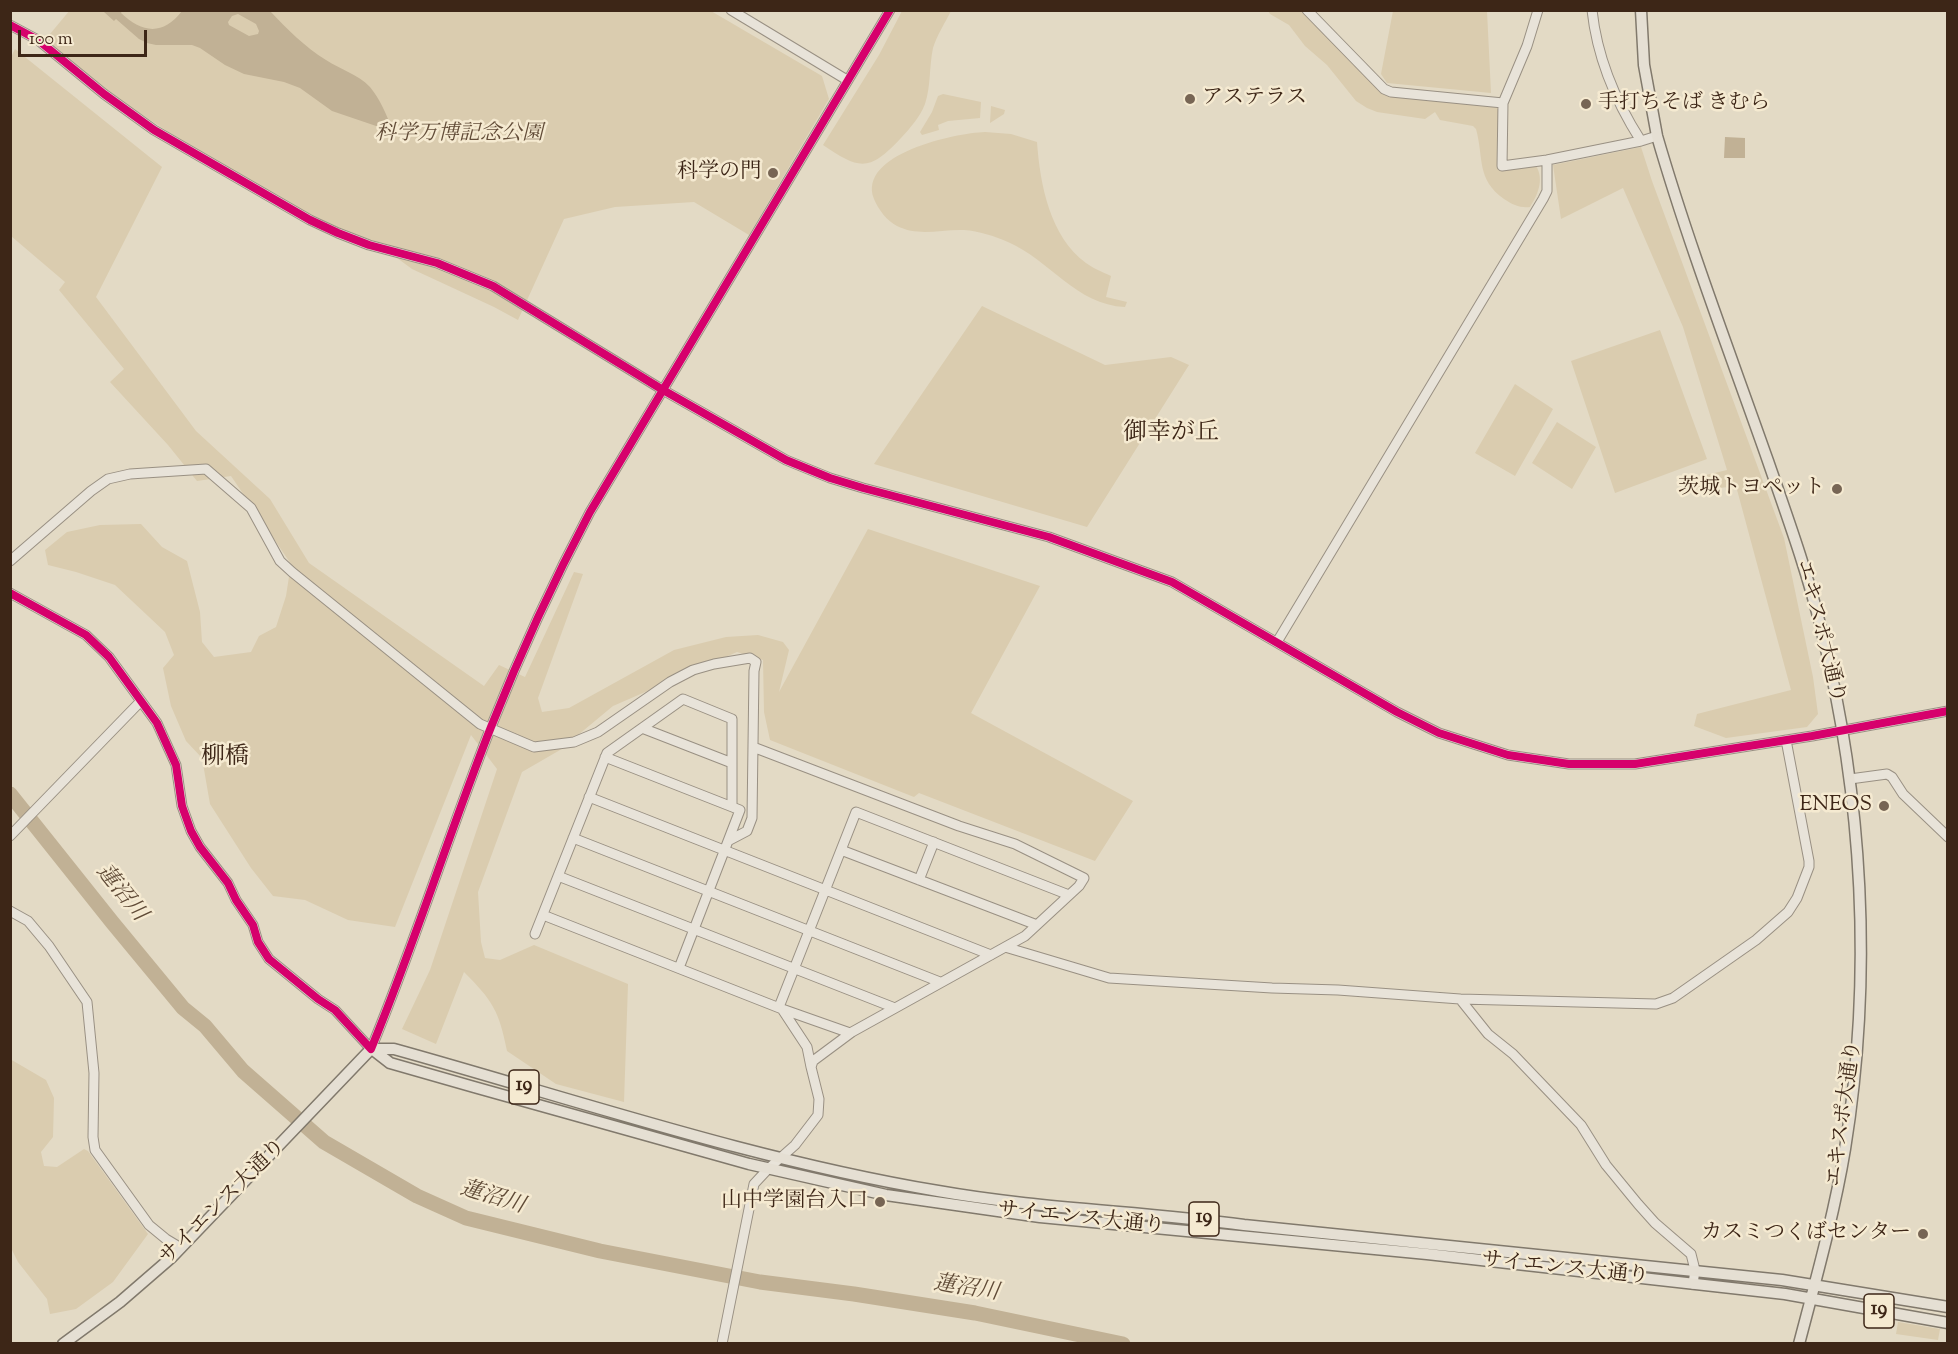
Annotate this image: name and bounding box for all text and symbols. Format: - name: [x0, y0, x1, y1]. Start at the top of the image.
- scale bar: [21, 18, 150, 56]
- text: 100 m: [29, 27, 73, 53]
- place label: アステラス: [1202, 86, 1307, 112]
- place label: 手打ちそば きむら: [1598, 91, 1770, 117]
- marker: アステラス: [1183, 92, 1197, 106]
- marker: 手打ちそば きむら: [1579, 97, 1593, 111]
- park label: 科学万博記念公園: [375, 122, 543, 148]
- place label: 科学の門: [677, 160, 761, 186]
- marker: 科学の門: [766, 166, 780, 180]
- district label: 御幸が丘: [1123, 421, 1219, 449]
- place label: 茨城トヨペット: [1678, 476, 1825, 502]
- marker: 茨城トヨペット: [1830, 482, 1844, 496]
- street label: エキスポ大通り: [1789, 558, 1849, 706]
- district label: 柳橋: [201, 745, 249, 773]
- place label: ENEOS: [1799, 793, 1872, 819]
- marker: ENEOS: [1877, 799, 1891, 813]
- water label: 蓮沼川: [89, 860, 151, 928]
- street label: エキスポ大通り: [1823, 1039, 1869, 1189]
- road number: 19: [509, 1070, 539, 1104]
- street label: サイエンス大通り: [156, 1135, 292, 1271]
- water label: 蓮沼川: [457, 1177, 527, 1221]
- place label: 山中学園台入口: [721, 1189, 868, 1215]
- marker: 山中学園台入口: [873, 1195, 887, 1209]
- street label: サイエンス大通り: [996, 1199, 1166, 1241]
- road number: 19: [1189, 1202, 1219, 1236]
- place label: カスミつくばセンター: [1701, 1221, 1911, 1247]
- marker: カスミつくばセンター: [1916, 1227, 1930, 1241]
- street label: サイエンス大通り: [1480, 1249, 1650, 1291]
- water label: 蓮沼川: [931, 1272, 1001, 1308]
- road number: 19: [1864, 1294, 1894, 1328]

